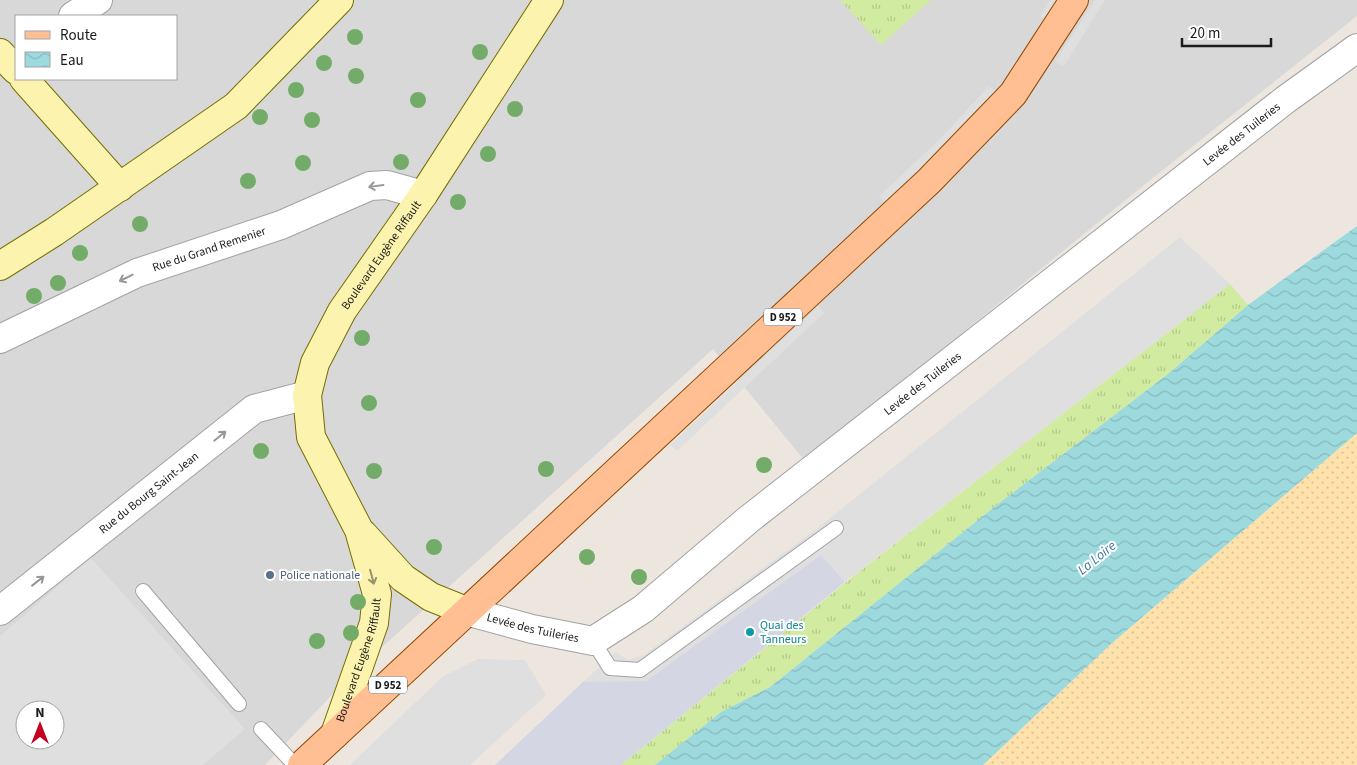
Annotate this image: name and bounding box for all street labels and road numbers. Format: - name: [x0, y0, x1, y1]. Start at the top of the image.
- street label: Levée des Tuileries: [1199, 98, 1284, 170]
- street label: Boulevard Eugène Riffault: [337, 197, 425, 313]
- street label: Rue du Grand Remenier: [150, 222, 269, 276]
- road number: D 952: [764, 308, 802, 326]
- street label: Levée des Tuileries: [880, 348, 965, 419]
- street label: Rue du Bourg Saint-Jean: [95, 448, 202, 538]
- street label: Boulevard Eugène Riffault: [331, 597, 385, 724]
- street label: Levée des Tuileries: [485, 609, 580, 647]
- road number: D 952: [369, 676, 407, 694]

